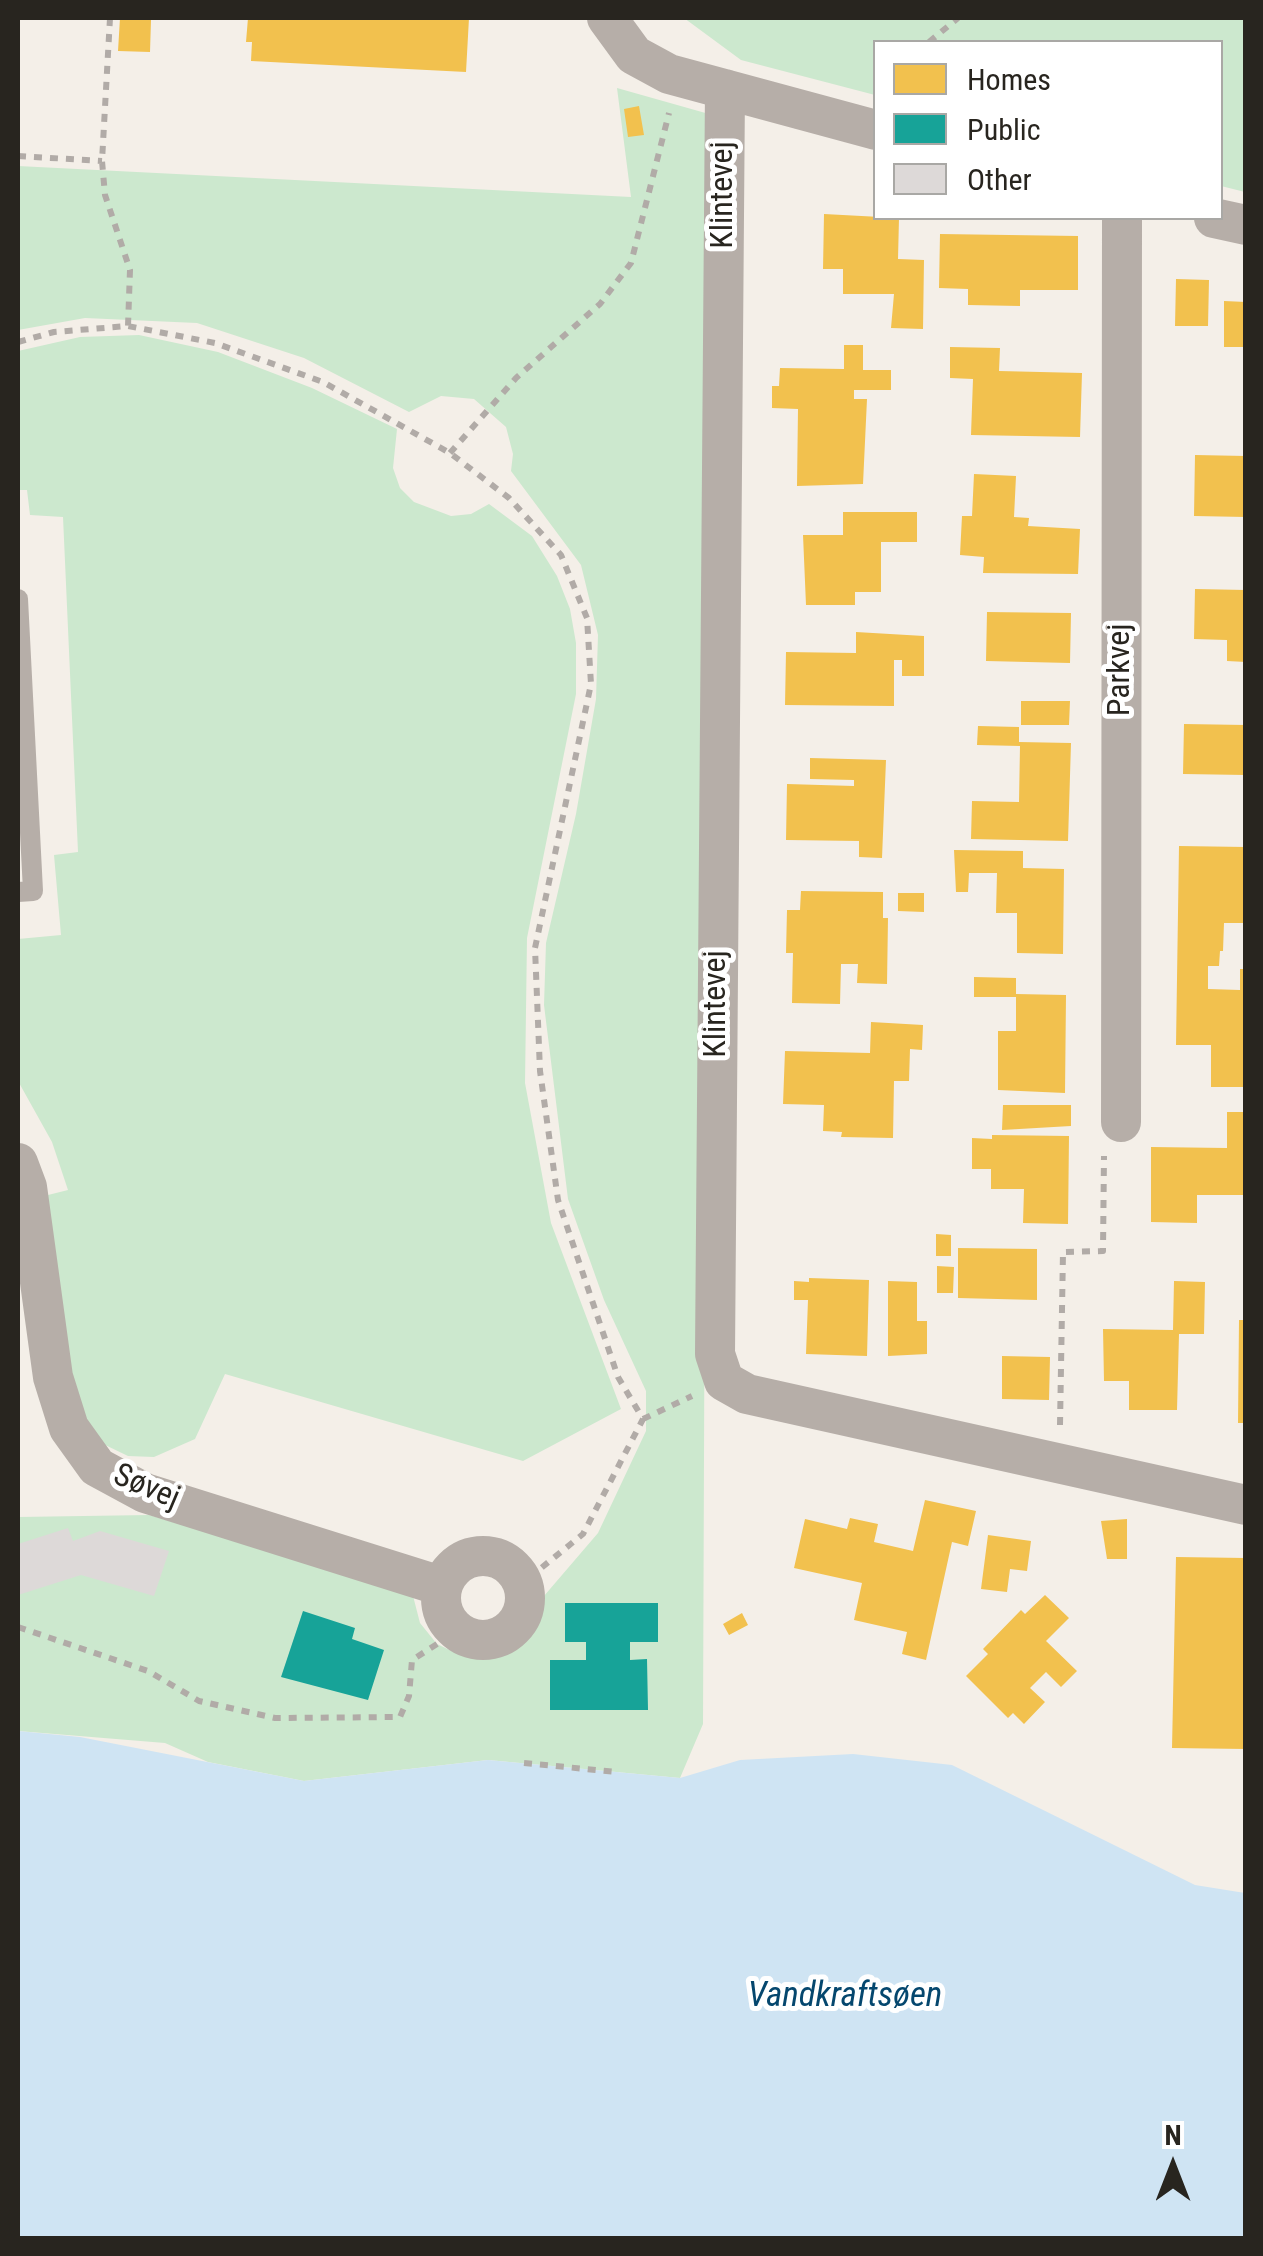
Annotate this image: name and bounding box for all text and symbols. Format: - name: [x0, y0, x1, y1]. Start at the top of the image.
- legend: [873, 40, 1223, 220]
- text: Homes: [967, 62, 1051, 97]
- text: Public: [967, 112, 1041, 147]
- street label: Klintevej: [705, 141, 743, 249]
- text: Other: [967, 162, 1032, 197]
- street label: Parkvej: [1102, 624, 1140, 716]
- street label: Klintevej: [698, 950, 736, 1058]
- street label: Søvej: [107, 1457, 185, 1519]
- water label: Vandkraftsøen: [748, 1976, 942, 2018]
- north arrow: [1123, 2116, 1223, 2216]
- text: N: [1164, 2119, 1182, 2152]

